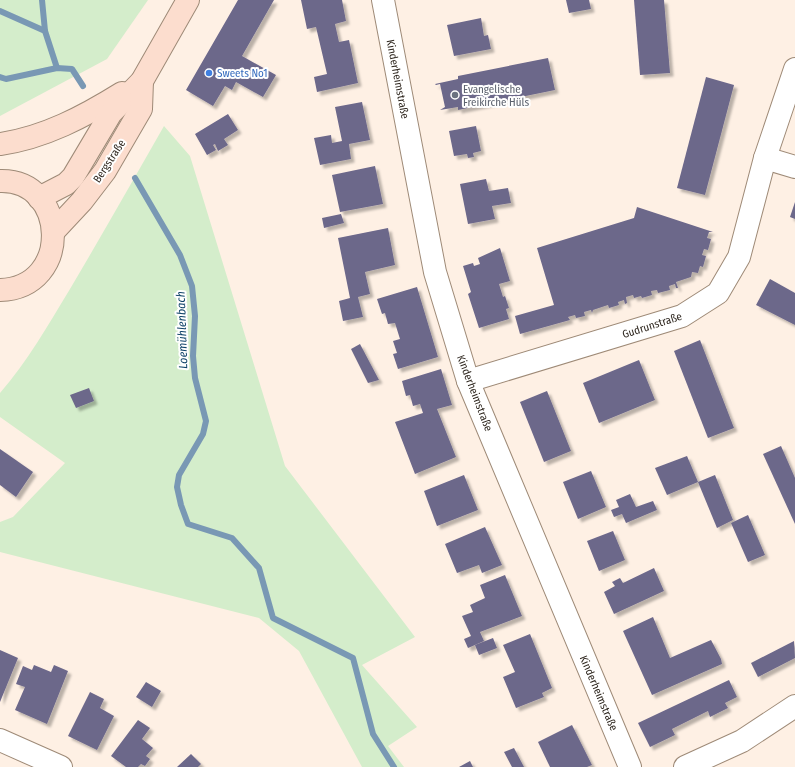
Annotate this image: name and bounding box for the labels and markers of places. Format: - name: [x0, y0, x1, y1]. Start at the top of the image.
- place label: Sweets No1: [217, 67, 268, 80]
- marker: Sweets No1: [204, 68, 214, 78]
- place label: Evangelische Freikirche Hüls: [463, 83, 529, 109]
- marker: Evangelische Freikirche Hüls: [450, 90, 460, 100]

